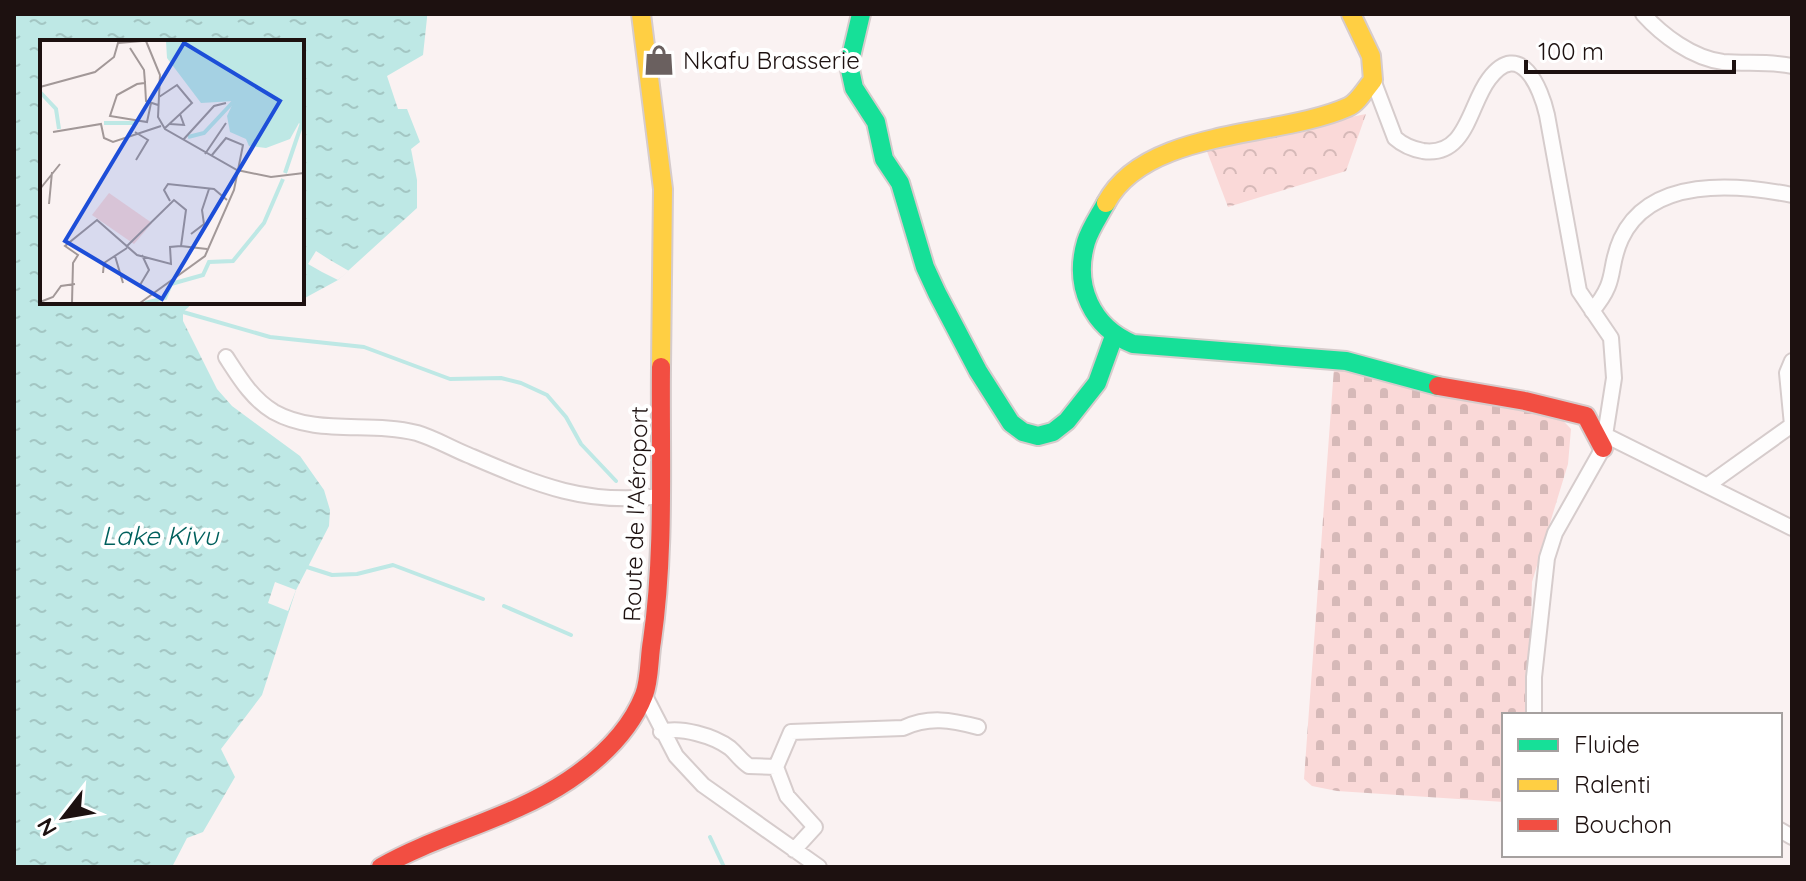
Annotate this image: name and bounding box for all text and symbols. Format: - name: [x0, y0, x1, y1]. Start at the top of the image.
- scale bar: [1526, 24, 1734, 74]
- text: 100 m: [1538, 36, 1604, 66]
- inset map: [40, 40, 304, 304]
- shop icon: Nkafu Brasserie: [642, 43, 676, 77]
- place label: Nkafu Brasserie: [683, 45, 860, 75]
- street label: Route de l'Aéroport: [616, 406, 654, 622]
- water label: Lake Kivu: [102, 519, 219, 552]
- legend: [1502, 713, 1782, 857]
- text: Fluide: [1574, 729, 1640, 759]
- text: Ralenti: [1574, 769, 1651, 799]
- north arrow: [24, 777, 104, 857]
- text: Bouchon: [1574, 809, 1672, 839]
- text: N: [31, 813, 63, 841]

